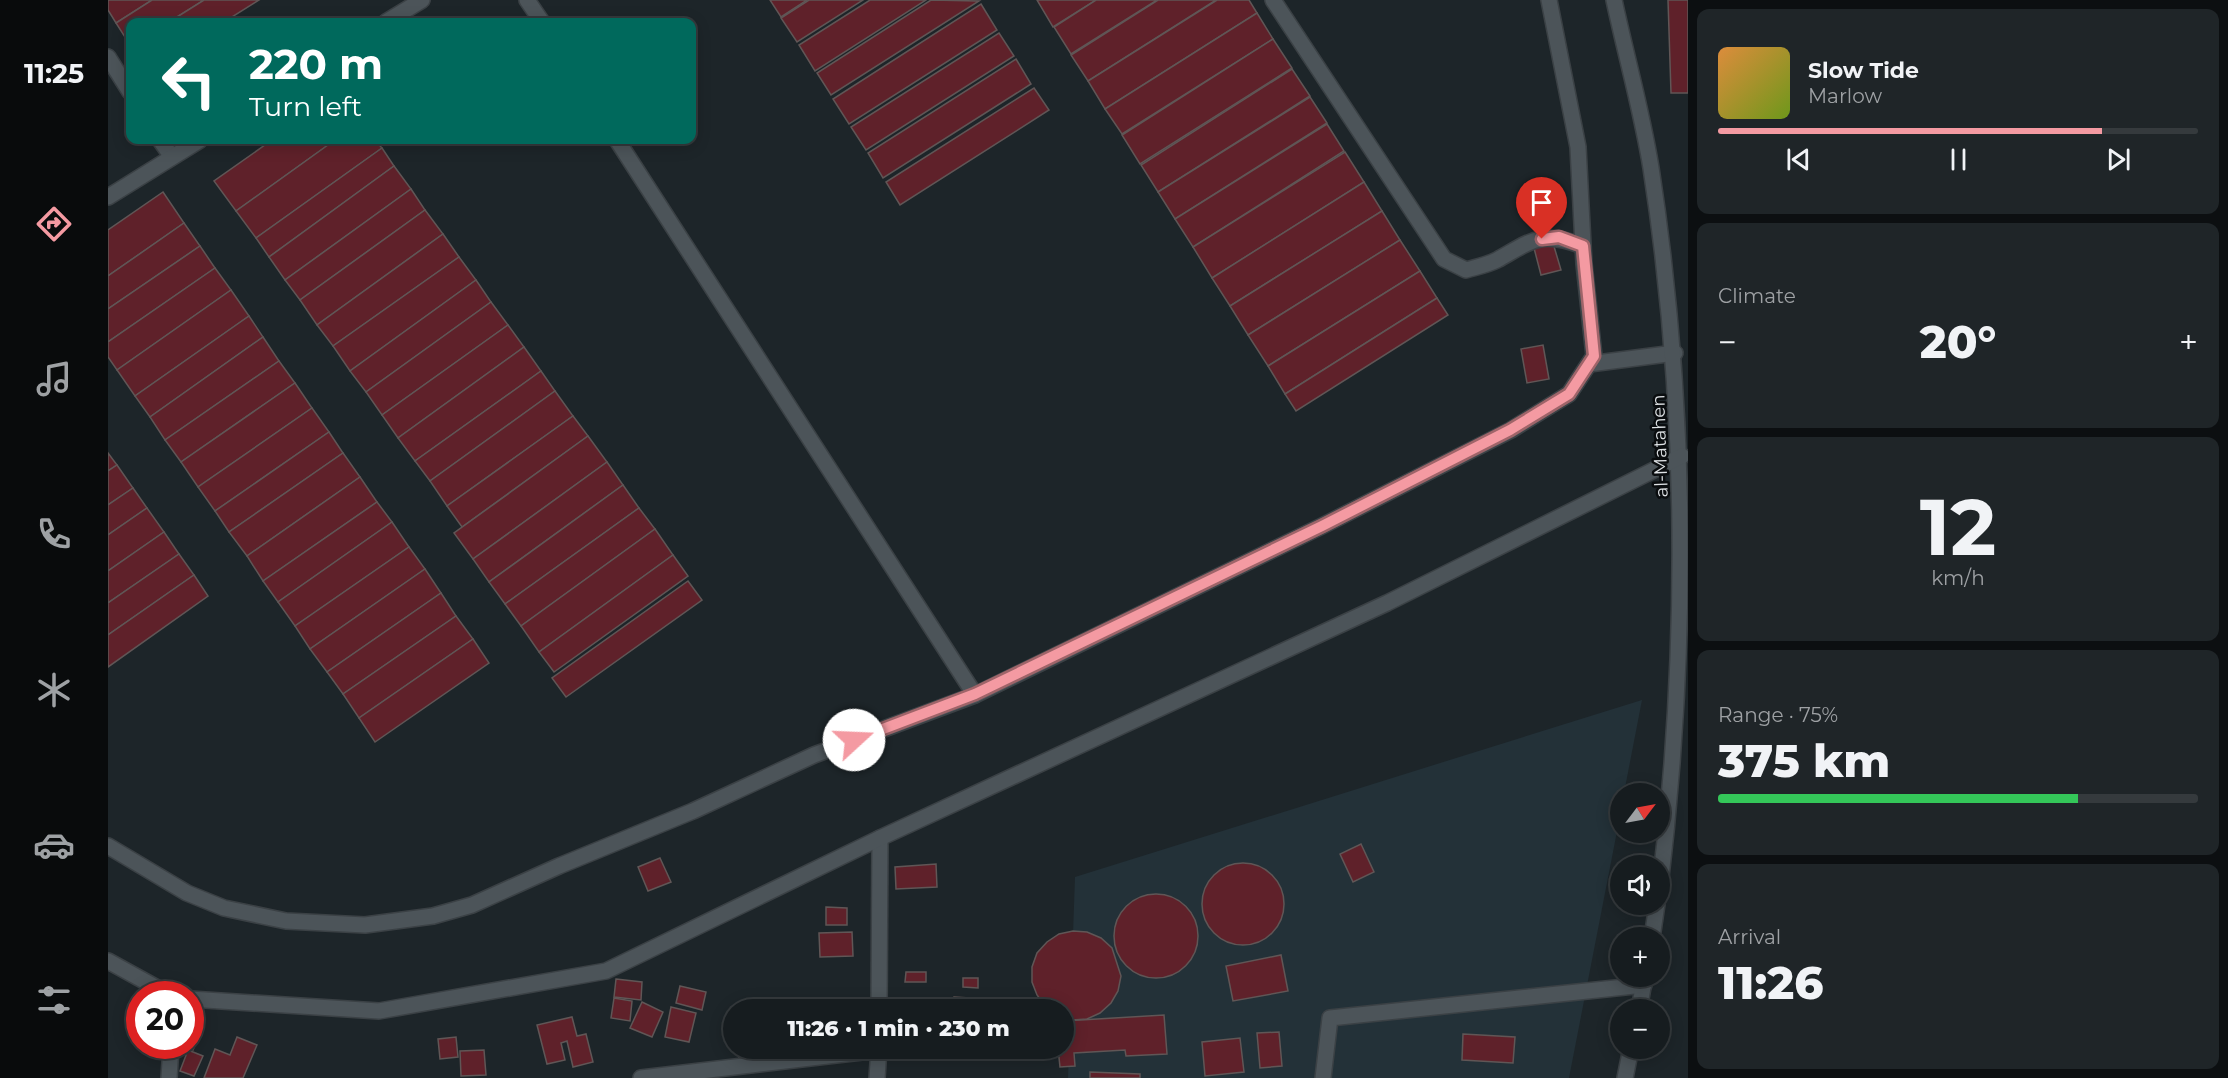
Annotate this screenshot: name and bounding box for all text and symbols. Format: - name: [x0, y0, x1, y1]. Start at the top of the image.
- text: 220 m: [249, 38, 383, 90]
- icon: left: [150, 42, 228, 120]
- text: 11:25: [24, 57, 84, 90]
- text: Slow Tide: [1808, 57, 1919, 84]
- text: Marlow: [1808, 84, 1882, 108]
- text: Turn left: [249, 90, 362, 123]
- icon: previous: [1782, 143, 1815, 176]
- icon: pause: [1942, 143, 1975, 176]
- icon: next: [2102, 143, 2135, 176]
- pin: [1516, 177, 1567, 239]
- icon: arrive: [1525, 186, 1558, 219]
- icon: directions: [33, 203, 75, 245]
- text: Climate: [1718, 284, 1796, 308]
- text: 20°: [1920, 314, 1996, 369]
- text: −: [1718, 322, 1737, 362]
- text: +: [2179, 322, 2198, 362]
- icon: music: [33, 358, 75, 400]
- street label: al-Matahen: [1647, 394, 1673, 498]
- text: 12: [1920, 479, 1996, 575]
- icon: phone: [33, 513, 75, 555]
- text: km/h: [1931, 566, 1985, 590]
- icon: climate: [33, 669, 75, 711]
- text: Range · 75%: [1718, 703, 1838, 727]
- position arrow: [822, 708, 886, 772]
- text: 375 km: [1718, 733, 1890, 788]
- north arrow: [1610, 783, 1670, 843]
- map controls: [1610, 783, 1670, 1059]
- icon: car: [33, 824, 75, 866]
- button: sound: [1610, 855, 1670, 915]
- text: Arrival: [1718, 925, 1781, 949]
- button: +: [1610, 927, 1670, 987]
- text: 11:26: [1718, 955, 1823, 1010]
- icon: filters: [33, 979, 75, 1021]
- speed limit sign: 20: [126, 981, 204, 1059]
- button: −: [1610, 999, 1670, 1059]
- text: 11:26 · 1 min · 230 m: [787, 1015, 1010, 1042]

